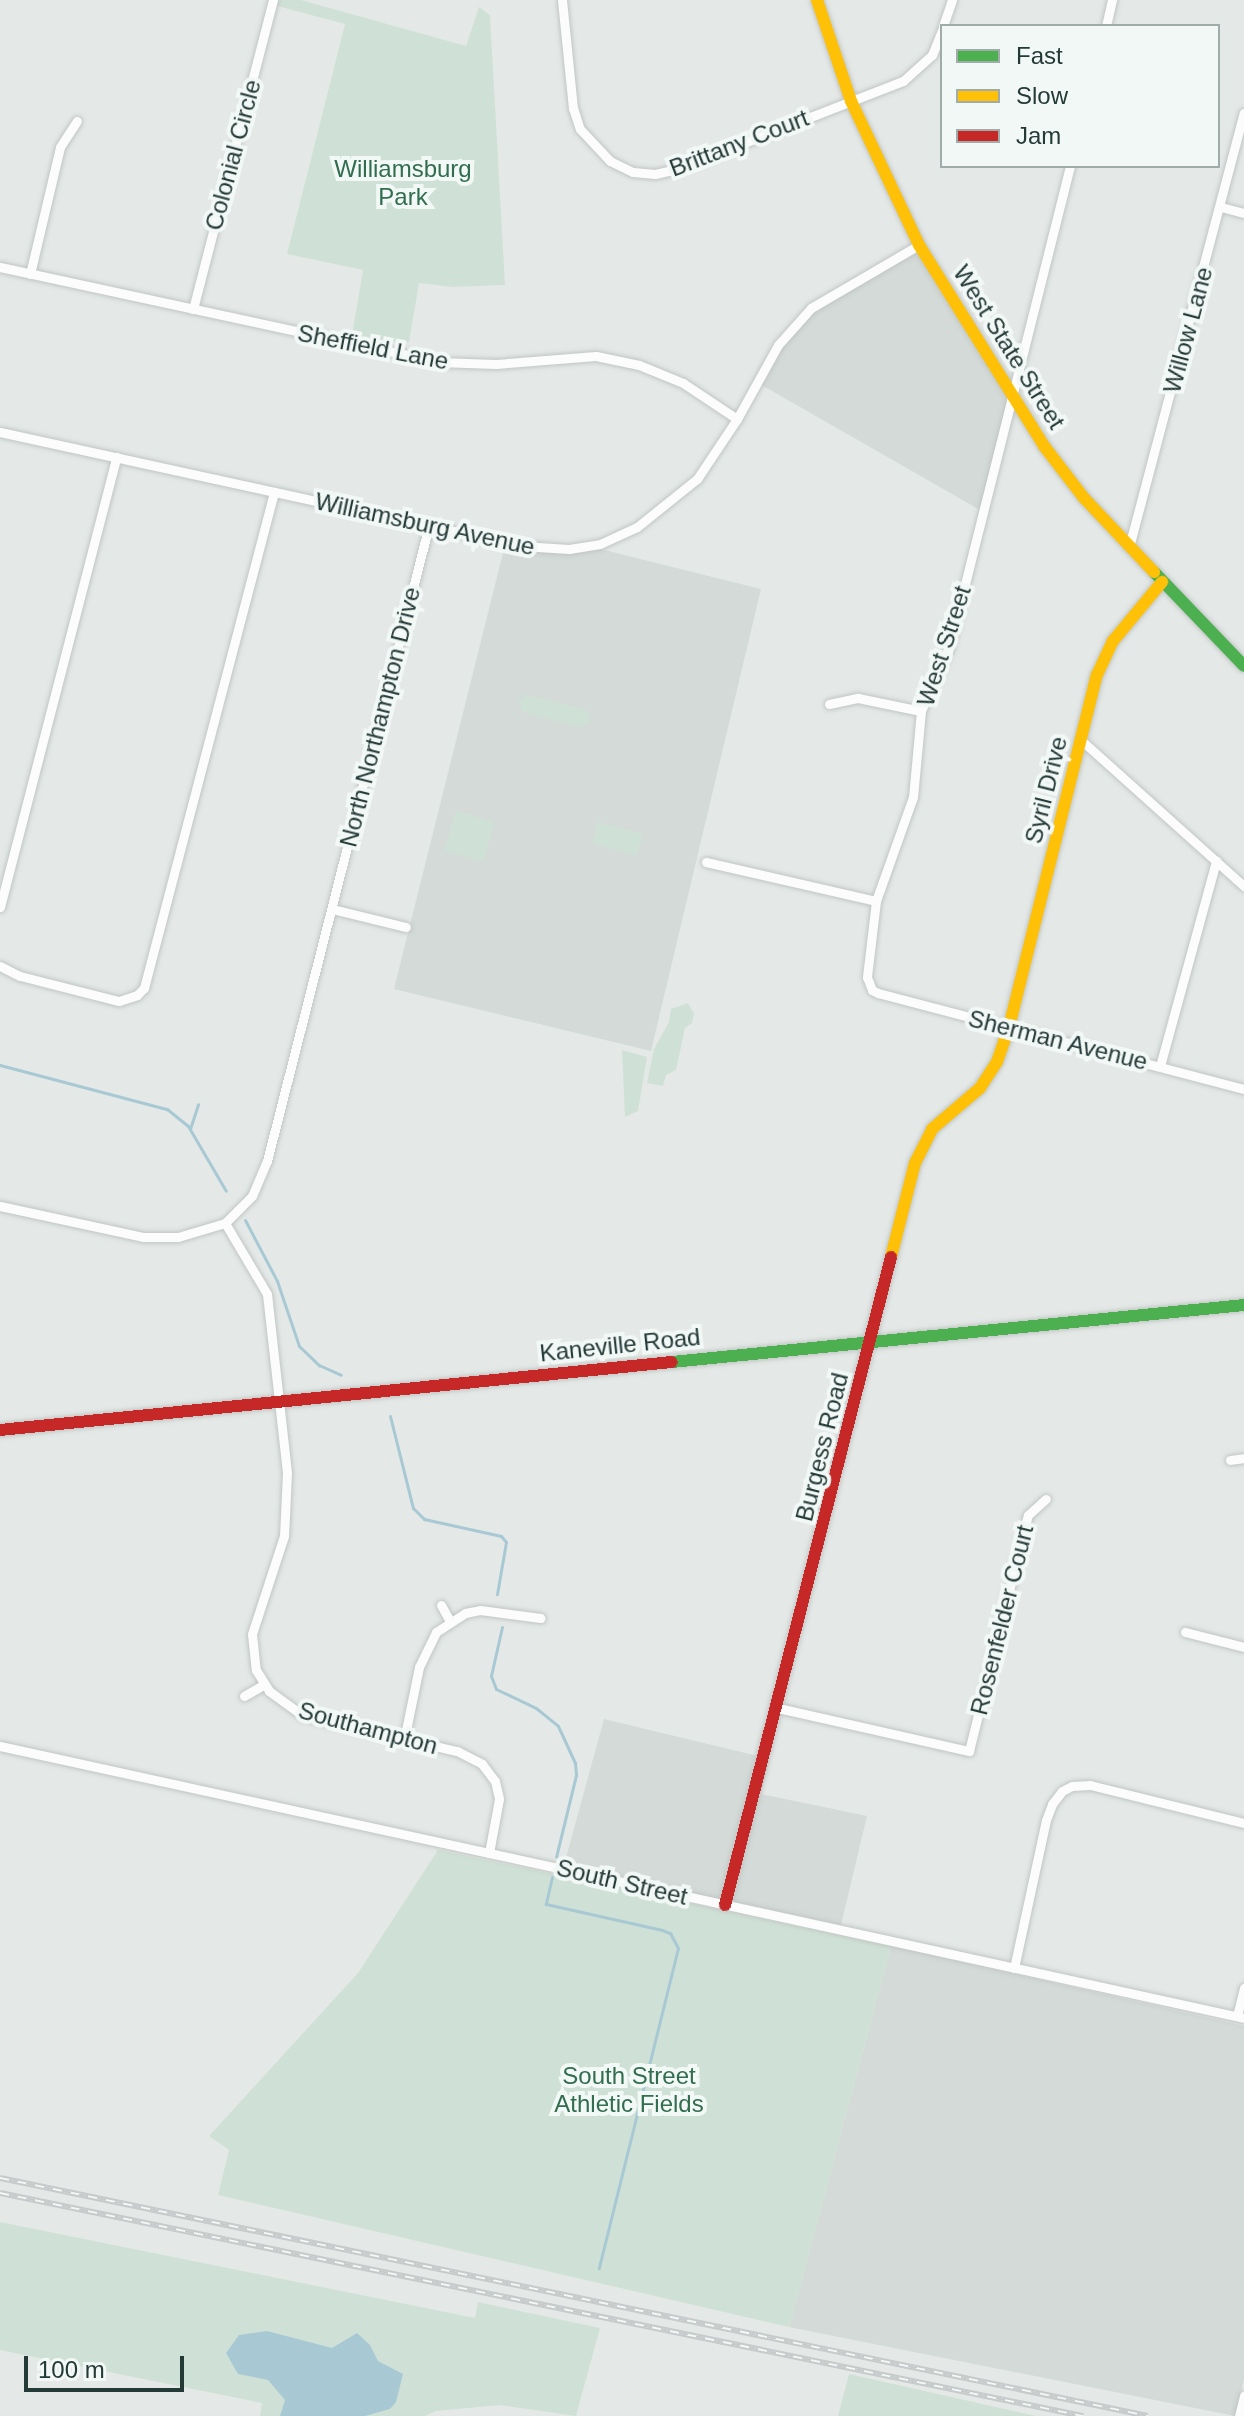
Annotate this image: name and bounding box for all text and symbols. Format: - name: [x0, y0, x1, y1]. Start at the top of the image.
- legend: [940, 24, 1220, 168]
- text: Fast: [1016, 42, 1063, 69]
- street label: Colonial Circle: [199, 77, 267, 233]
- text: Slow: [1016, 82, 1068, 109]
- street label: Brittany Court: [665, 103, 813, 183]
- text: Jam: [1016, 122, 1061, 149]
- park label: Williamsburg Park: [334, 155, 472, 211]
- street label: West State Street: [947, 260, 1071, 434]
- street label: Willow Lane: [1157, 264, 1219, 396]
- street label: Sheffield Lane: [295, 318, 451, 376]
- street label: Williamsburg Avenue: [312, 487, 538, 561]
- street label: West Street: [911, 582, 977, 710]
- street label: North Northampton Drive: [334, 584, 426, 850]
- street label: Syril Drive: [1019, 733, 1073, 847]
- street label: Sherman Avenue: [965, 1004, 1151, 1076]
- street label: Kaneville Road: [538, 1322, 702, 1368]
- street label: Burgess Road: [790, 1370, 854, 1524]
- street label: Rosenfelder Court: [964, 1522, 1040, 1718]
- street label: Southampton: [295, 1696, 441, 1760]
- street label: South Street: [554, 1853, 690, 1911]
- park label: South Street Athletic Fields: [554, 2062, 704, 2118]
- scale bar: [28, 2340, 188, 2390]
- text: 100 m: [38, 2356, 105, 2383]

